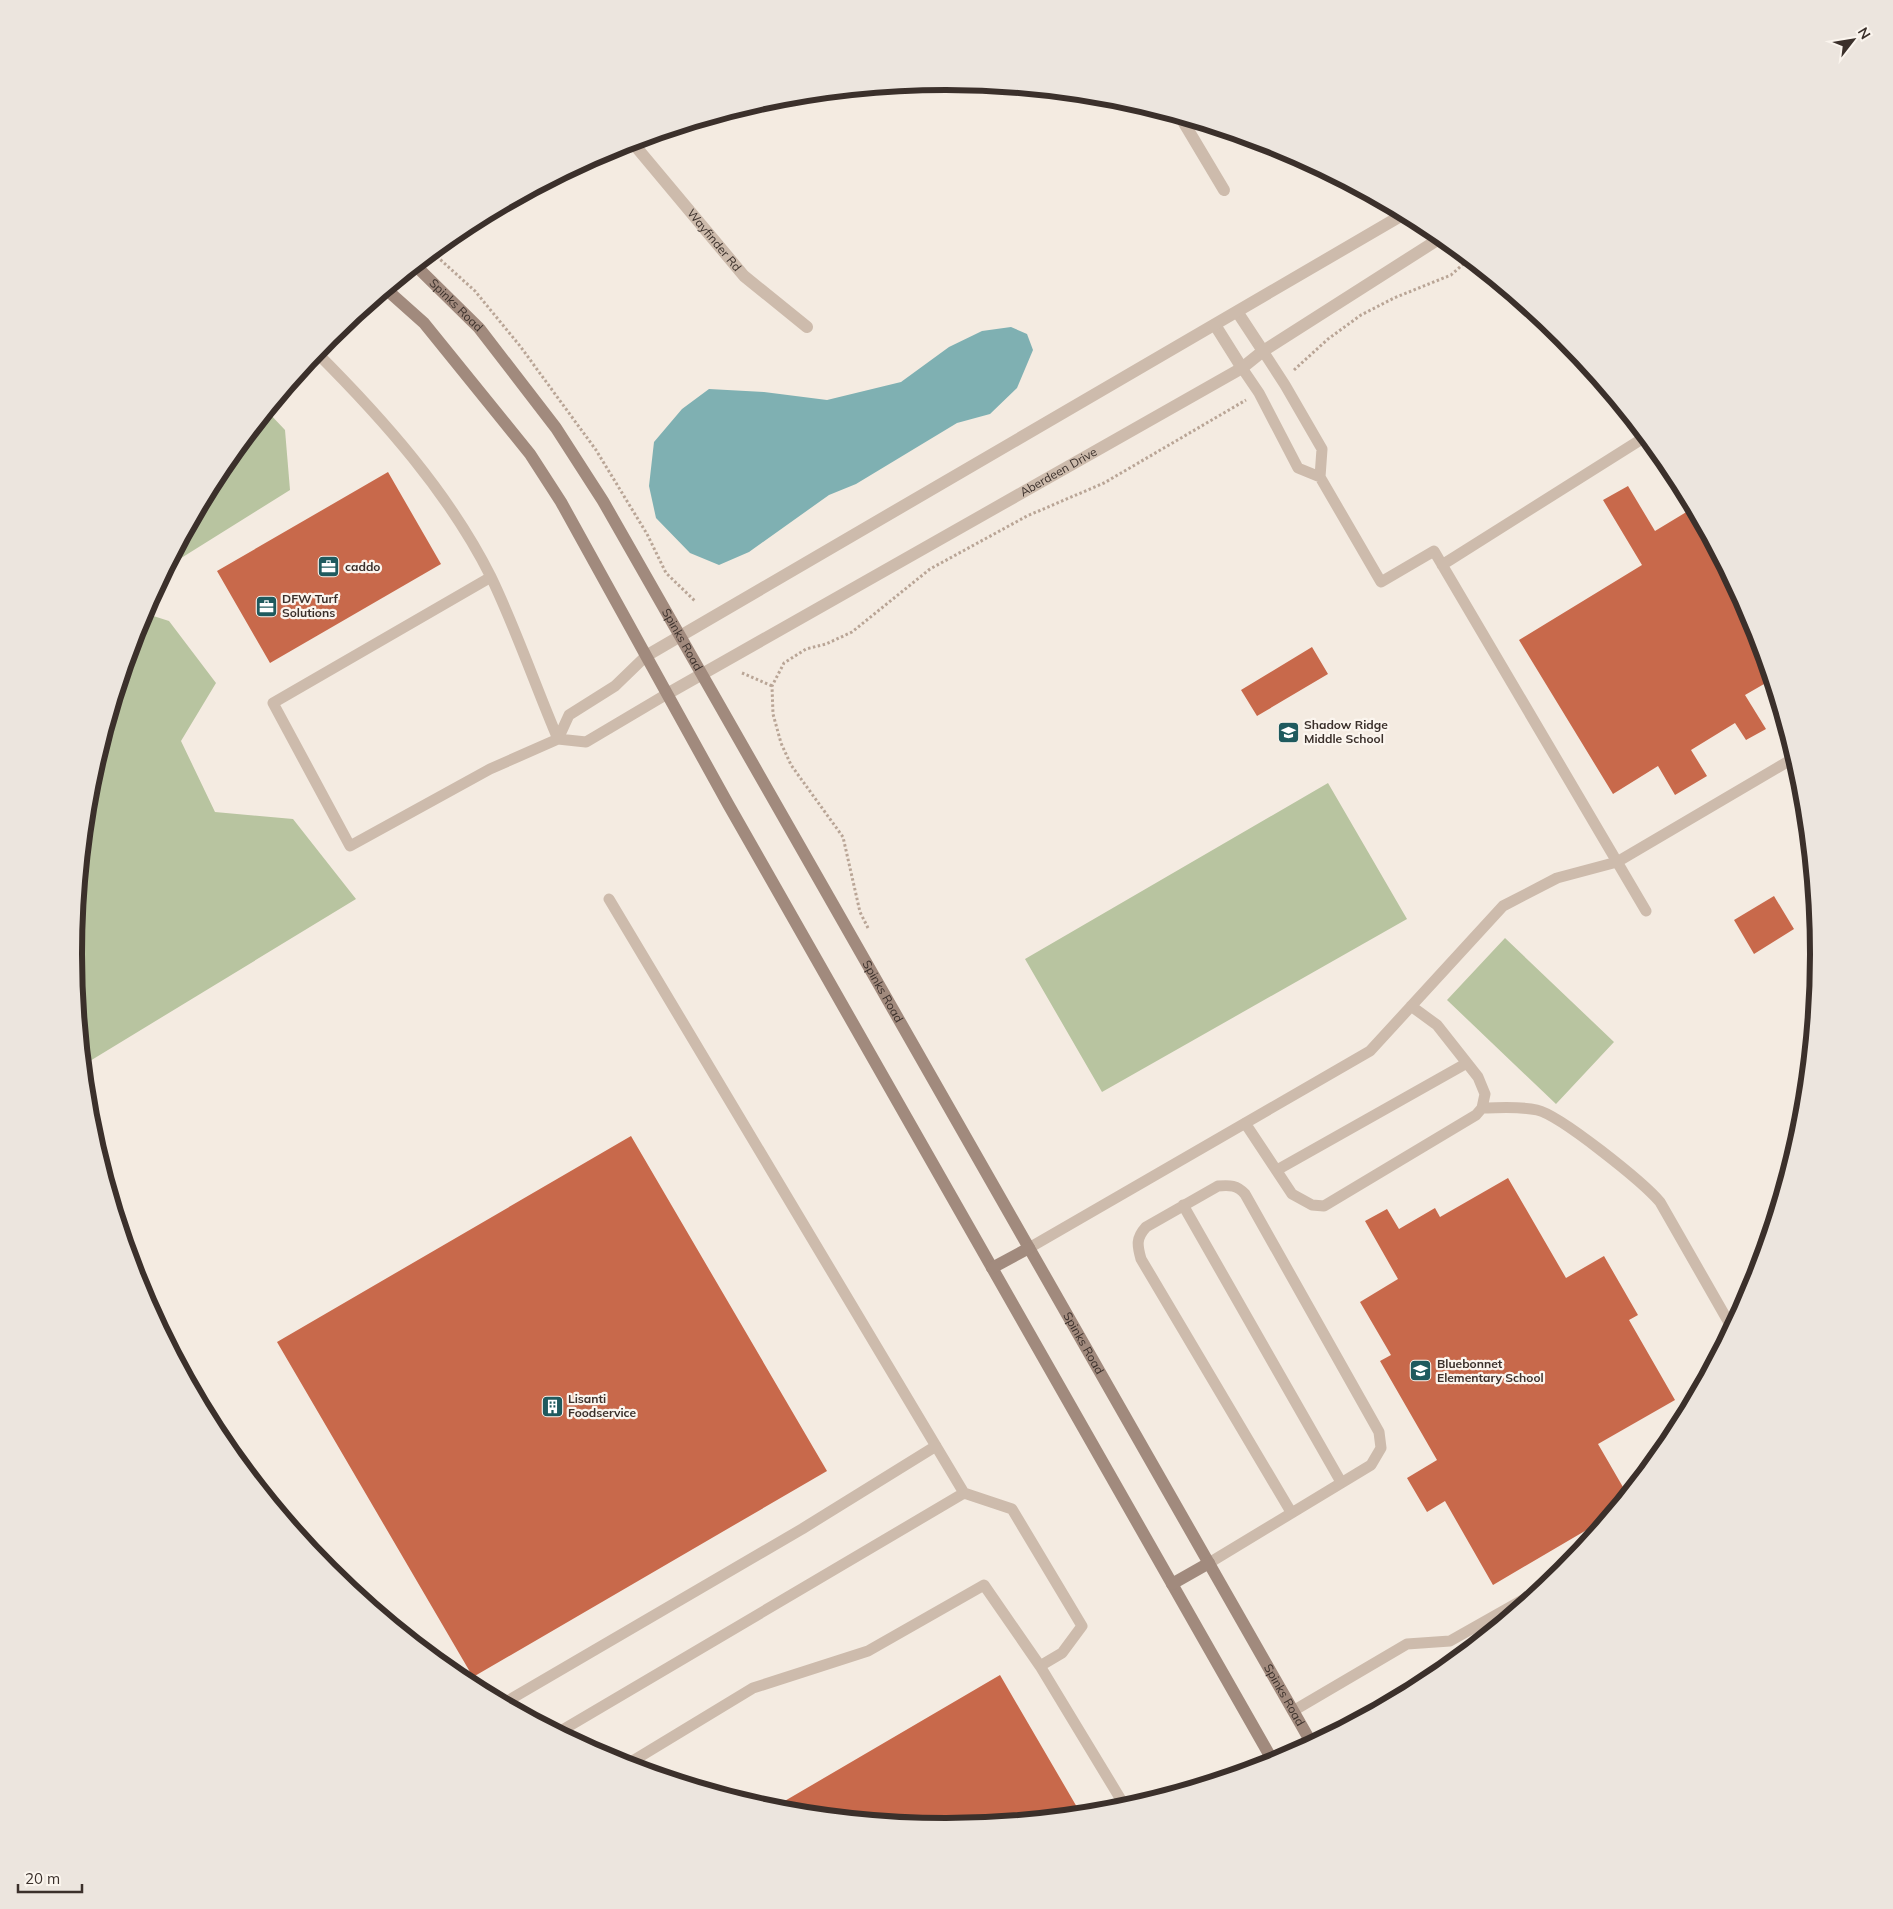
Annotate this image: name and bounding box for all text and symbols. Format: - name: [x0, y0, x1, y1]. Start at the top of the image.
- north arrow: [1828, 15, 1878, 65]
- text: N: [1854, 24, 1875, 42]
- street label: Wayfinder Rd: [684, 206, 745, 274]
- street label: Spinks Road: [426, 275, 486, 335]
- street label: Aberdeen Drive: [1017, 444, 1099, 499]
- office icon: caddo: [317, 555, 341, 579]
- place label: caddo: [345, 559, 380, 574]
- place label: DFW Turf Solutions: [282, 591, 339, 620]
- office icon: DFW Turf Solutions: [254, 594, 278, 618]
- street label: Spinks Road: [659, 606, 706, 673]
- place label: Shadow Ridge Middle School: [1304, 717, 1388, 746]
- school or university icon: Shadow Ridge Middle School: [1276, 720, 1300, 744]
- street label: Spinks Road: [860, 957, 907, 1025]
- street label: Spinks Road: [1060, 1309, 1107, 1377]
- place label: Bluebonnet Elementary School: [1437, 1356, 1544, 1385]
- school or university icon: Bluebonnet Elementary School: [1409, 1359, 1433, 1383]
- place label: Lisanti Foodservice: [568, 1391, 637, 1420]
- building icon: Lisanti Foodservice: [540, 1394, 564, 1418]
- street label: Spinks Road: [1261, 1661, 1308, 1729]
- scale bar: [18, 1862, 81, 1894]
- text: 20 m: [25, 1869, 60, 1888]

